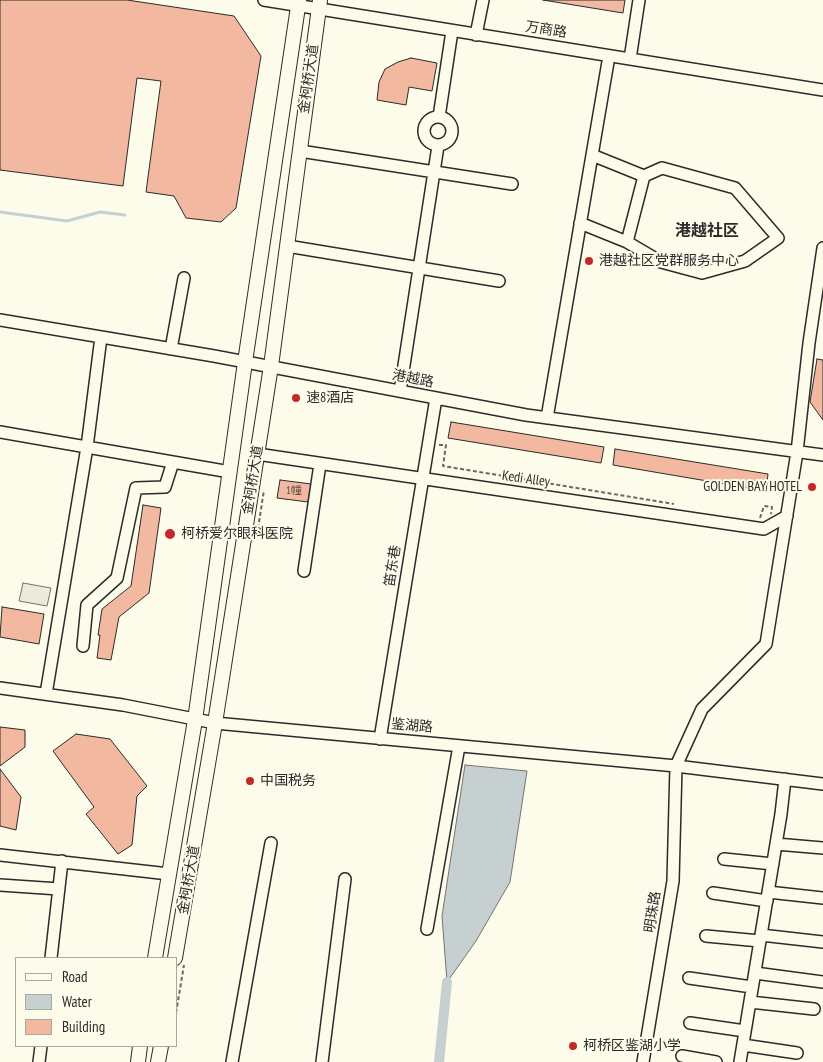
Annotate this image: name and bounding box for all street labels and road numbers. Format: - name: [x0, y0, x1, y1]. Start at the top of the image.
- street label: 万商路: [524, 18, 568, 42]
- street label: 金柯桥大道: [296, 43, 322, 115]
- street label: 港越路: [391, 367, 435, 391]
- street label: 金柯桥大道: [239, 444, 267, 516]
- street label: Kedi Alley: [501, 467, 551, 491]
- street label: 笛东巷: [381, 544, 405, 588]
- street label: 鉴湖路: [390, 716, 434, 736]
- street label: 金柯桥大道: [175, 844, 203, 916]
- street label: 明珠路: [641, 890, 665, 934]

